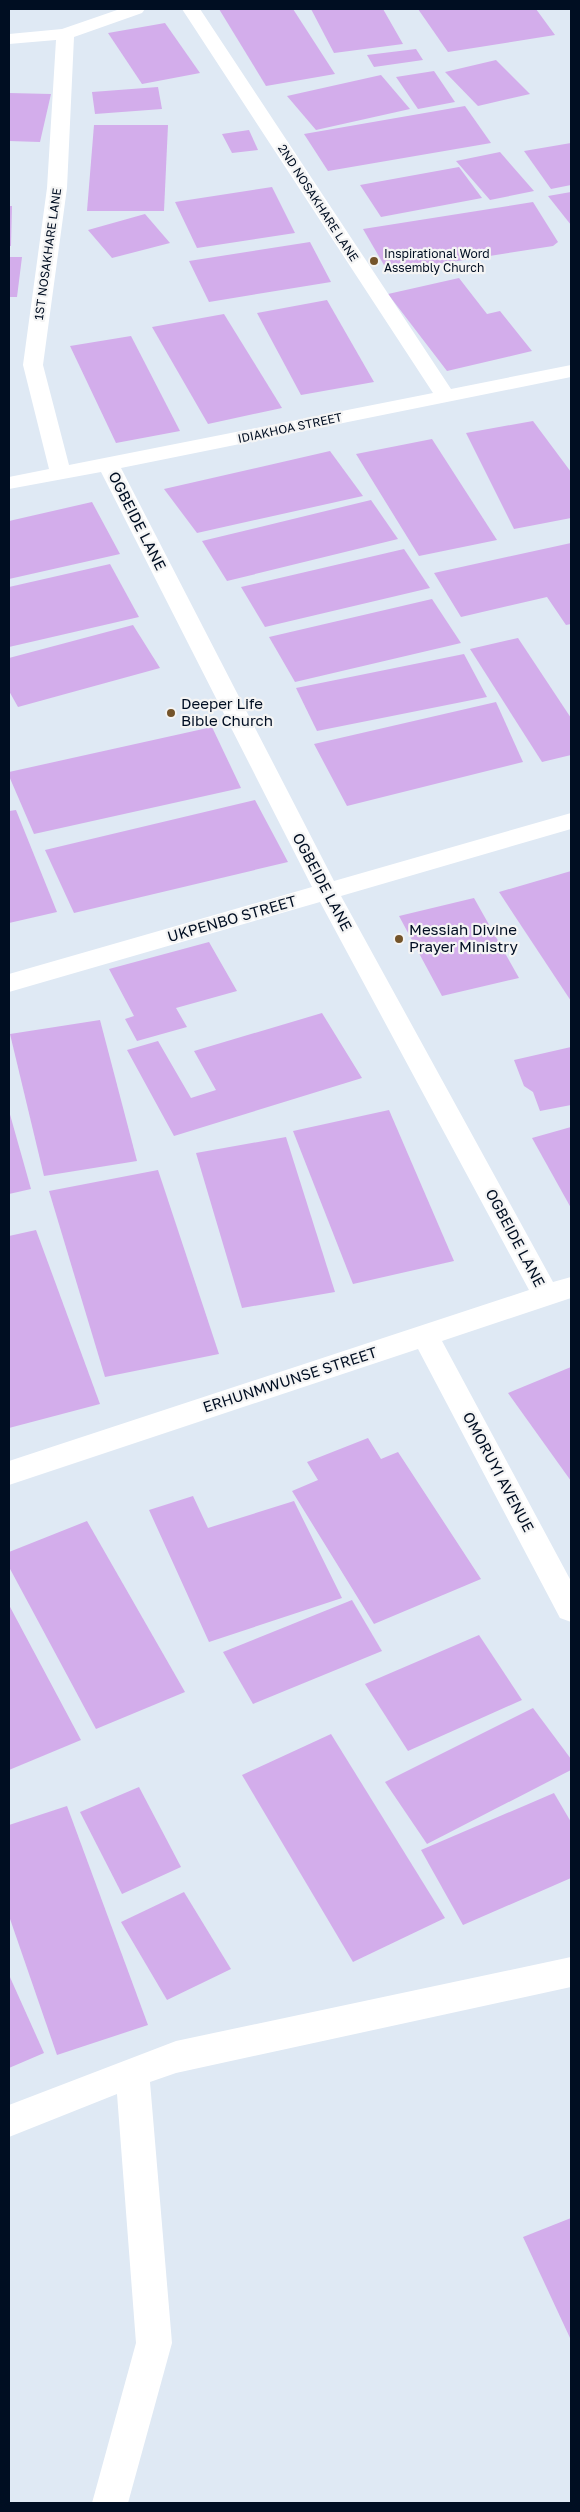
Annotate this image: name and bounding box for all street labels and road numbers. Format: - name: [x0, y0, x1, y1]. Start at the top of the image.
- street label: 2ND NOSAKHARE LANE: [275, 141, 362, 264]
- street label: 1ST NOSAKHARE LANE: [31, 187, 64, 321]
- street label: IDIAKHOA STREET: [236, 409, 344, 446]
- street label: OGBEIDE LANE: [105, 468, 171, 573]
- street label: OGBEIDE LANE: [289, 829, 356, 934]
- street label: UKPENBO STREET: [165, 891, 298, 945]
- street label: OGBEIDE LANE: [482, 1185, 549, 1290]
- street label: ERHUNMWUNSE STREET: [200, 1342, 379, 1416]
- street label: OMORUYI AVENUE: [460, 1408, 538, 1535]

